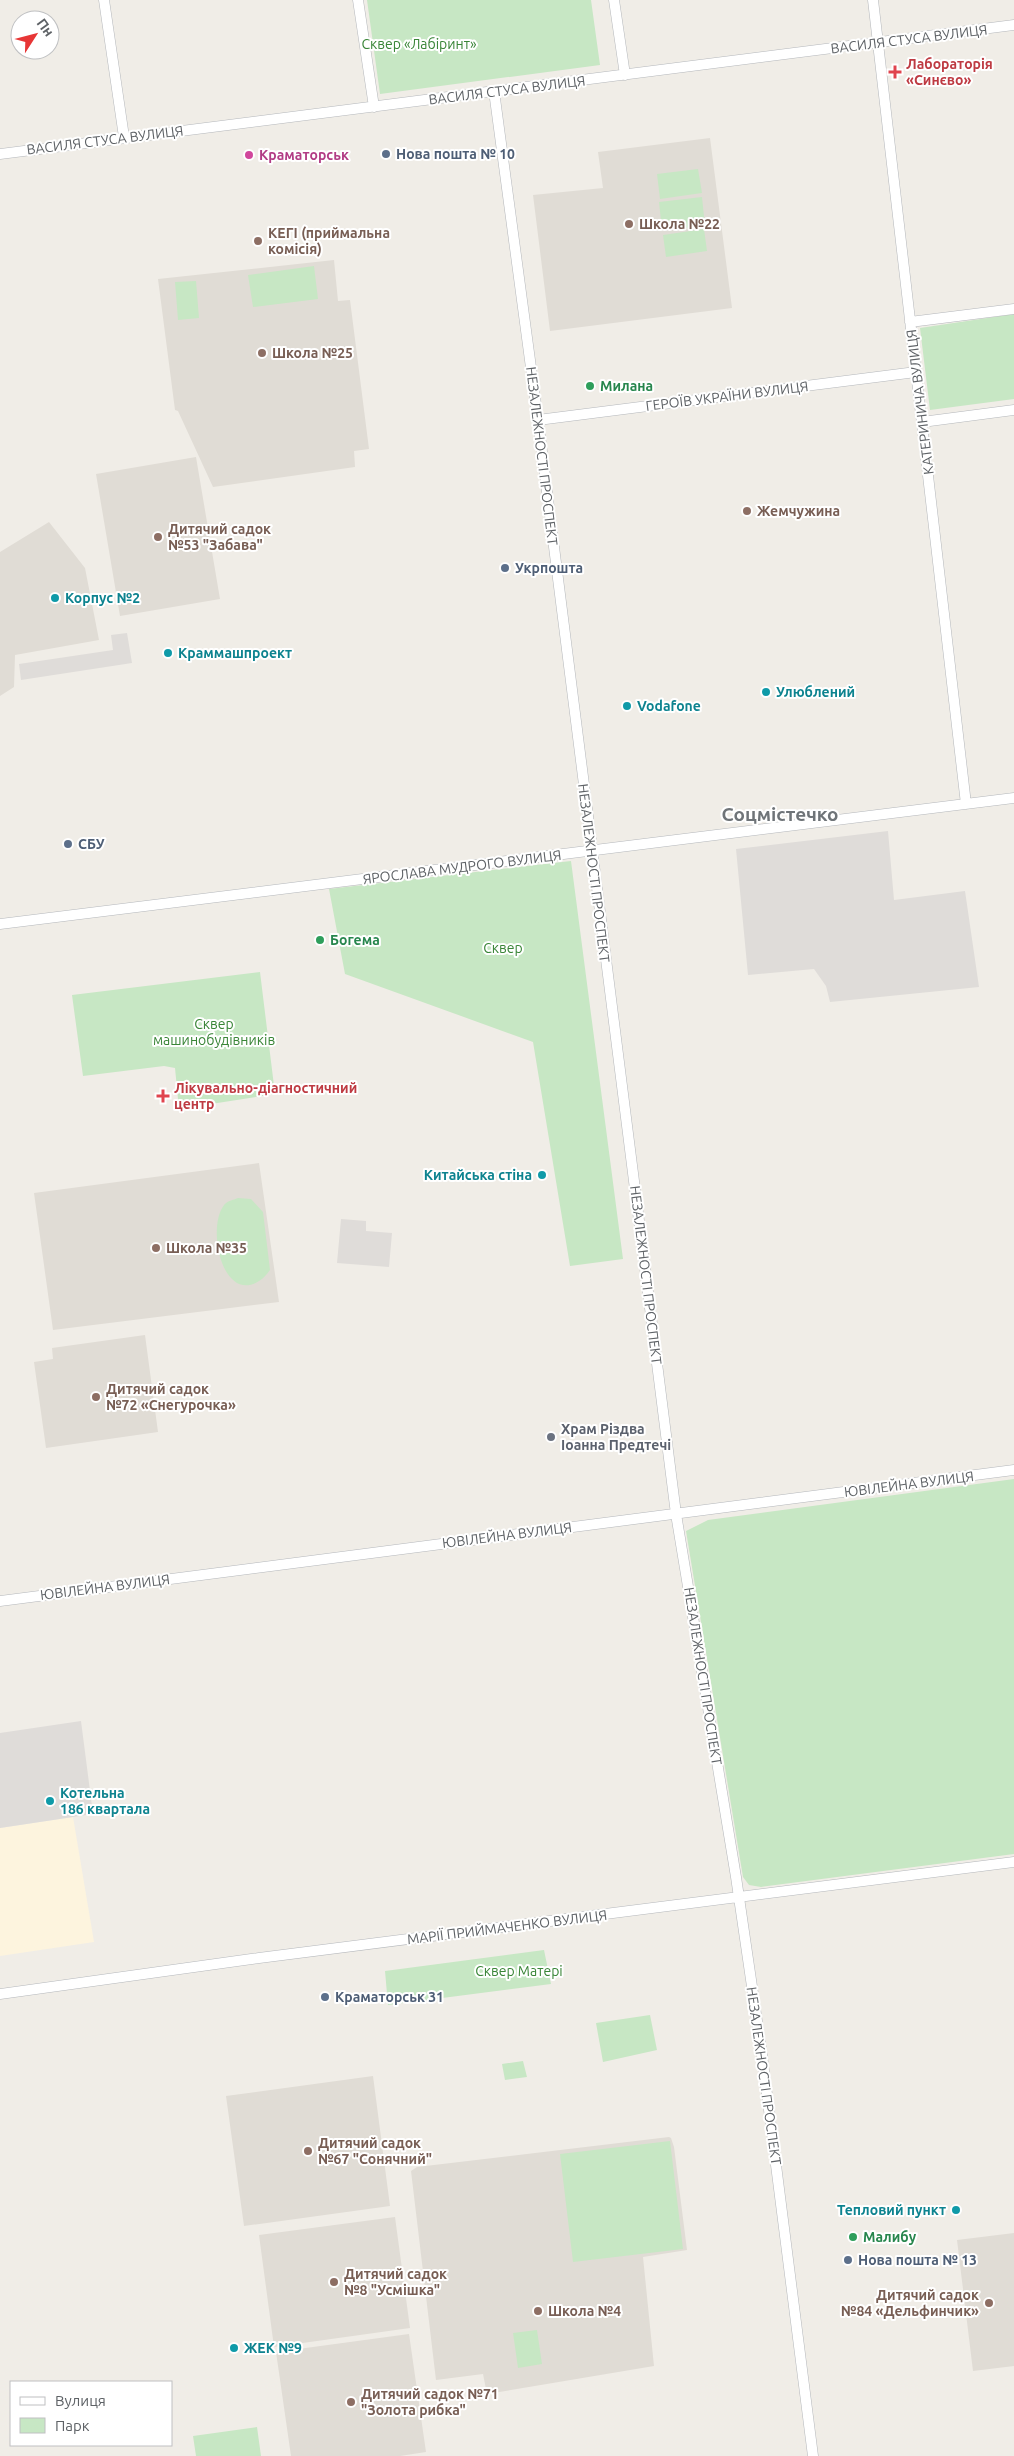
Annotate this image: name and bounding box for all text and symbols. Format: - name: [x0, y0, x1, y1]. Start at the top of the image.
- north arrow: [10, 10, 60, 60]
- text: Пн: [34, 15, 57, 39]
- street label: ВАСИЛЯ СТУСА ВУЛИЦЯ: [830, 21, 988, 57]
- park label: Сквер «Лабіринт»: [361, 36, 477, 52]
- place label: Лабораторія «Синєво»: [906, 56, 993, 88]
- marker: Лабораторія «Синєво»: [888, 65, 902, 79]
- street label: ВАСИЛЯ СТУСА ВУЛИЦЯ: [428, 72, 586, 108]
- street label: ВАСИЛЯ СТУСА ВУЛИЦЯ: [26, 122, 184, 158]
- place label: Нова пошта № 10: [396, 146, 515, 162]
- place label: Краматорськ: [259, 147, 349, 163]
- marker: Нова пошта № 10: [380, 148, 392, 160]
- marker: Краматорськ: [243, 149, 255, 161]
- place label: Школа №22: [639, 216, 720, 232]
- marker: Школа №22: [623, 218, 635, 230]
- place label: КЕГІ (приймальна комісія): [268, 225, 390, 257]
- marker: КЕГІ (приймальна комісія): [252, 235, 264, 247]
- street label: КАТЕРИНИЧА ВУЛИЦЯ: [903, 328, 937, 476]
- place label: Школа №25: [272, 345, 353, 361]
- marker: Школа №25: [256, 347, 268, 359]
- street label: НЕЗАЛЕЖНОСТІ ПРОСПЕКТ: [523, 366, 561, 547]
- place label: Милана: [600, 378, 653, 394]
- street label: ГЕРОЇВ УКРАЇНИ ВУЛИЦЯ: [645, 378, 809, 414]
- marker: Милана: [584, 380, 596, 392]
- place label: Жемчужина: [757, 503, 840, 519]
- marker: Жемчужина: [741, 505, 753, 517]
- place label: Дитячий садок №53 "Забава": [168, 521, 271, 553]
- marker: Дитячий садок №53 "Забава": [152, 531, 164, 543]
- place label: Укрпошта: [515, 560, 583, 576]
- marker: Укрпошта: [499, 562, 511, 574]
- place label: Корпус №2: [65, 590, 140, 606]
- marker: Корпус №2: [49, 592, 61, 604]
- place label: Краммашпроект: [178, 645, 292, 661]
- marker: Краммашпроект: [162, 647, 174, 659]
- place label: Улюблений: [776, 684, 855, 700]
- marker: Улюблений: [760, 686, 772, 698]
- place label: Vodafone: [637, 698, 701, 714]
- marker: Vodafone: [621, 700, 633, 712]
- street label: НЕЗАЛЕЖНОСТІ ПРОСПЕКТ: [575, 783, 613, 964]
- district label: Соцмістечко: [722, 803, 838, 825]
- place label: СБУ: [78, 836, 105, 852]
- marker: СБУ: [62, 838, 74, 850]
- street label: ЯРОСЛАВА МУДРОГО ВУЛИЦЯ: [362, 847, 562, 887]
- place label: Богема: [330, 932, 380, 948]
- marker: Богема: [314, 934, 326, 946]
- park label: Сквер: [483, 940, 523, 956]
- park label: Сквер машинобудівників: [153, 1016, 275, 1048]
- place label: Лікувально-діагностичний центр: [174, 1080, 357, 1112]
- marker: Лікувально-діагностичний центр: [156, 1089, 170, 1103]
- place label: Китайська стіна: [424, 1167, 532, 1183]
- marker: Китайська стіна: [536, 1169, 548, 1181]
- street label: НЕЗАЛЕЖНОСТІ ПРОСПЕКТ: [627, 1185, 665, 1366]
- place label: Школа №35: [166, 1240, 247, 1256]
- marker: Школа №35: [150, 1242, 162, 1254]
- place label: Дитячий садок №72 «Снегурочка»: [106, 1381, 236, 1413]
- marker: Дитячий садок №72 «Снегурочка»: [90, 1391, 102, 1403]
- place label: Храм Різдва Іоанна Предтечі: [561, 1421, 671, 1453]
- marker: Храм Різдва Іоанна Предтечі: [545, 1431, 557, 1443]
- street label: ЮВІЛЕЙНА ВУЛИЦЯ: [843, 1467, 975, 1500]
- street label: ЮВІЛЕЙНА ВУЛИЦЯ: [441, 1518, 573, 1551]
- street label: ЮВІЛЕЙНА ВУЛИЦЯ: [39, 1570, 171, 1603]
- street label: НЕЗАЛЕЖНОСТІ ПРОСПЕКТ: [681, 1586, 725, 1766]
- place label: Котельна 186 квартала: [60, 1785, 150, 1817]
- marker: Котельна 186 квартала: [44, 1795, 56, 1807]
- street label: МАРІЇ ПРИЙМАЧЕНКО ВУЛИЦЯ: [406, 1906, 608, 1947]
- park label: Сквер Матері: [475, 1963, 563, 1979]
- street label: НЕЗАЛЕЖНОСТІ ПРОСПЕКТ: [744, 1986, 784, 2166]
- place label: Краматорськ 31: [335, 1989, 444, 2005]
- marker: Краматорськ 31: [319, 1991, 331, 2003]
- place label: Дитячий садок №67 "Сонячний": [318, 2135, 432, 2167]
- marker: Дитячий садок №67 "Сонячний": [302, 2145, 314, 2157]
- place label: Тепловий пункт: [837, 2202, 946, 2218]
- marker: Тепловий пункт: [950, 2204, 962, 2216]
- place label: Малибу: [863, 2229, 917, 2245]
- marker: Малибу: [847, 2231, 859, 2243]
- place label: Нова пошта № 13: [858, 2252, 977, 2268]
- marker: Нова пошта № 13: [842, 2254, 854, 2266]
- place label: Дитячий садок №8 "Усмішка": [344, 2266, 447, 2298]
- marker: Дитячий садок №8 "Усмішка": [328, 2276, 340, 2288]
- place label: Дитячий садок №84 «Дельфинчик»: [841, 2287, 979, 2319]
- marker: Дитячий садок №84 «Дельфинчик»: [983, 2297, 995, 2309]
- place label: Школа №4: [548, 2303, 621, 2319]
- marker: Школа №4: [532, 2305, 544, 2317]
- place label: ЖЕК №9: [244, 2340, 302, 2356]
- marker: ЖЕК №9: [228, 2342, 240, 2354]
- legend: [10, 2381, 172, 2446]
- place label: Дитячий садок №71 "Золота рибка": [361, 2386, 499, 2418]
- text: Вулиця: [55, 2392, 106, 2409]
- marker: Дитячий садок №71 "Золота рибка": [345, 2396, 357, 2408]
- text: Парк: [55, 2417, 90, 2434]

